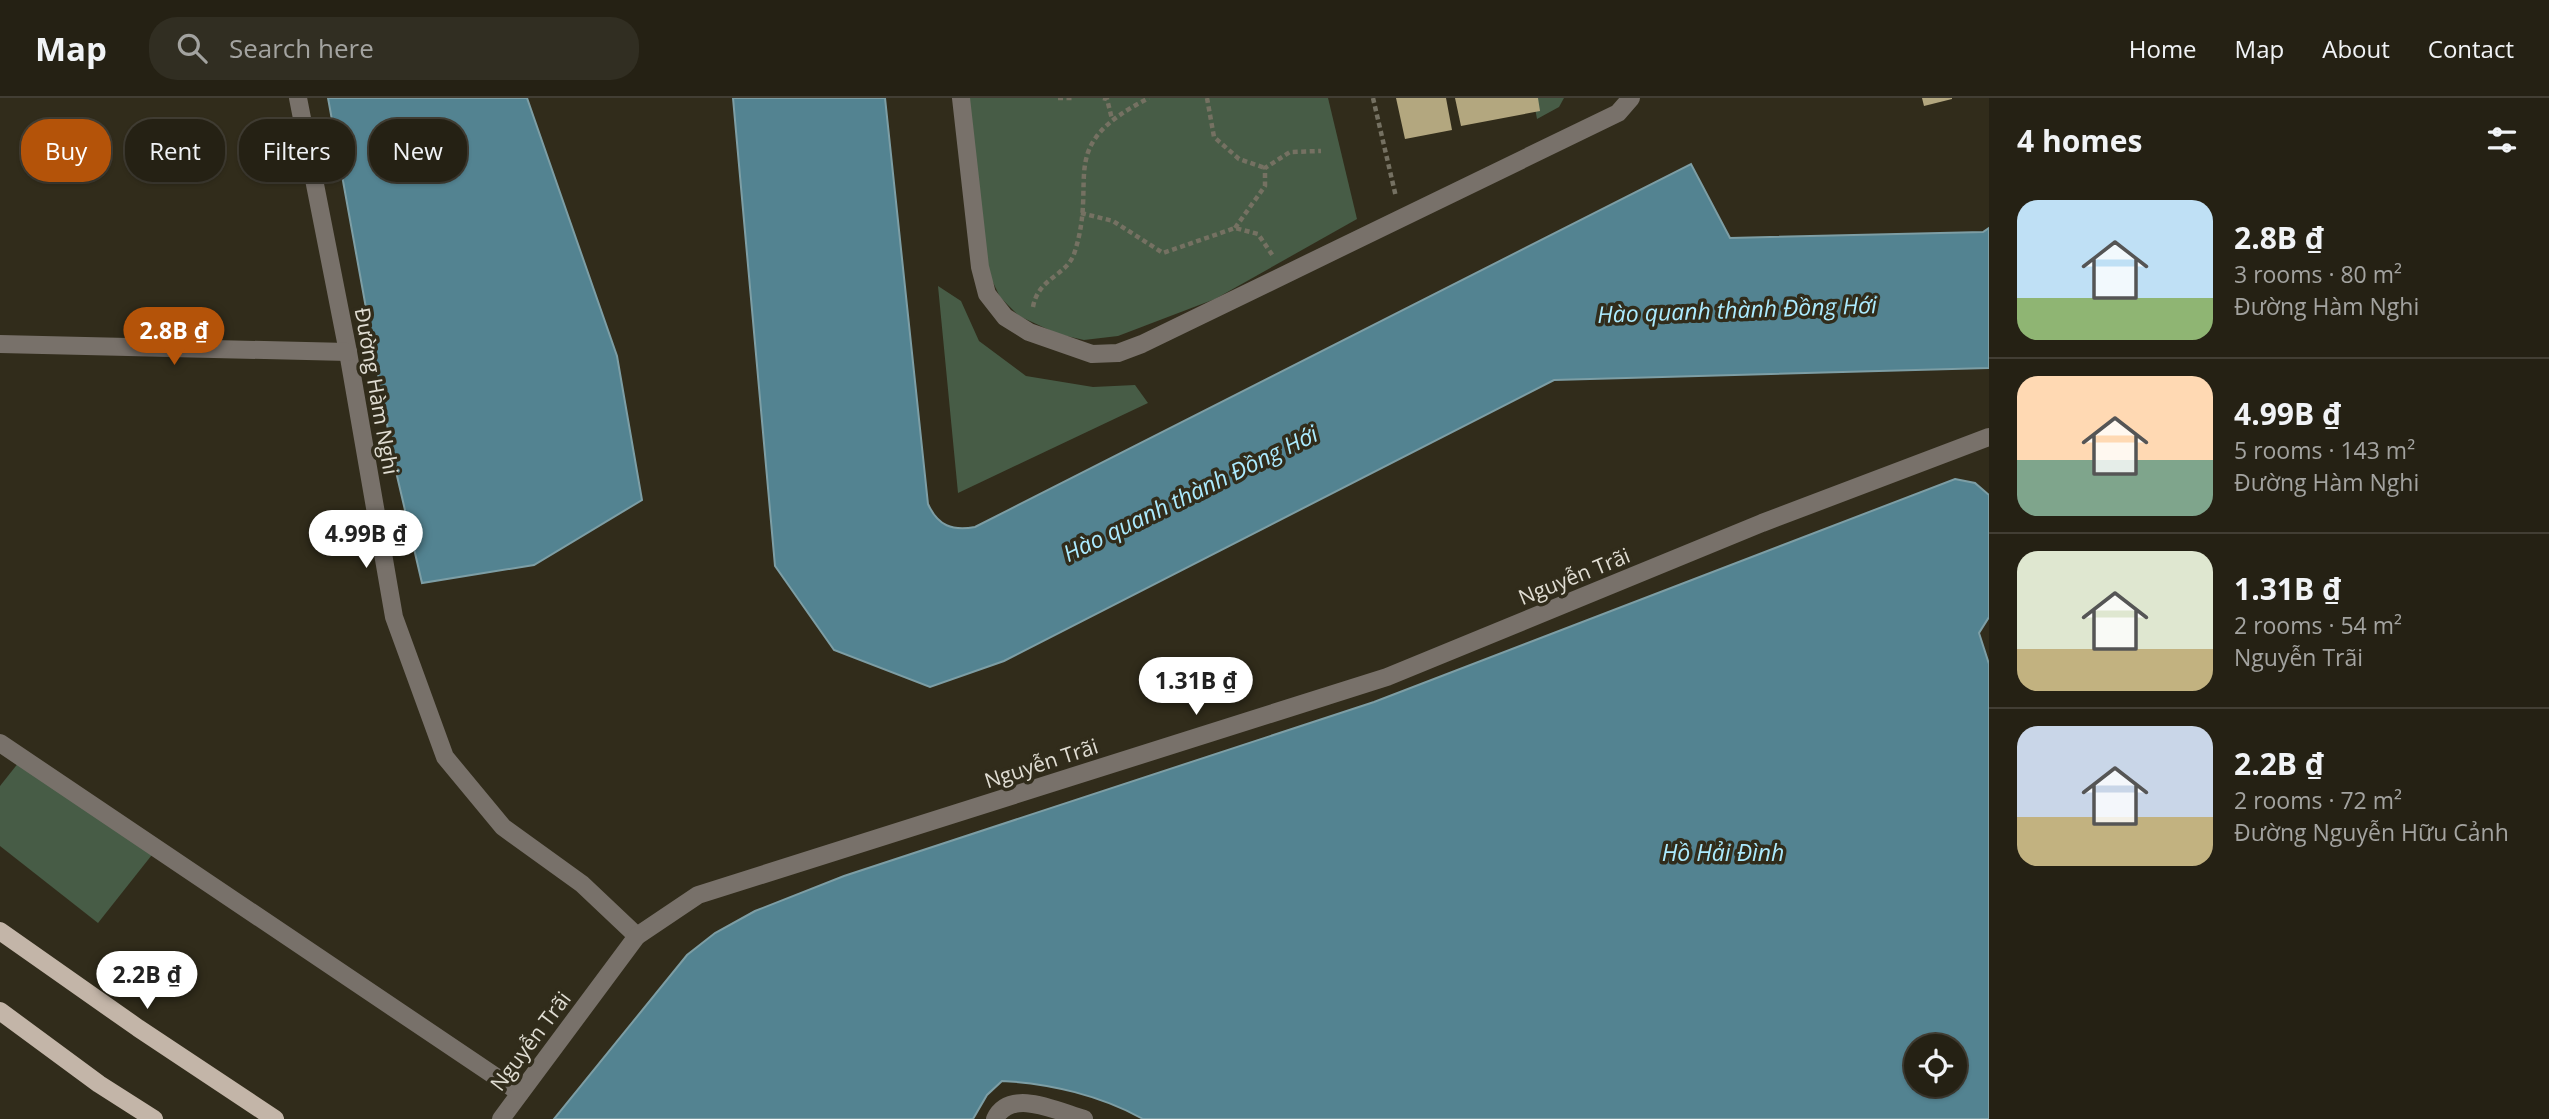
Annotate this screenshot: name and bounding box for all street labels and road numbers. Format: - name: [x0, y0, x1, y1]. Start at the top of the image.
- street label: Đường Hàm Nghi: [349, 305, 405, 477]
- street label: Nguyễn Trãi: [1514, 541, 1634, 611]
- street label: Nguyễn Trãi: [981, 731, 1101, 795]
- street label: Nguyễn Trãi: [483, 986, 577, 1096]

